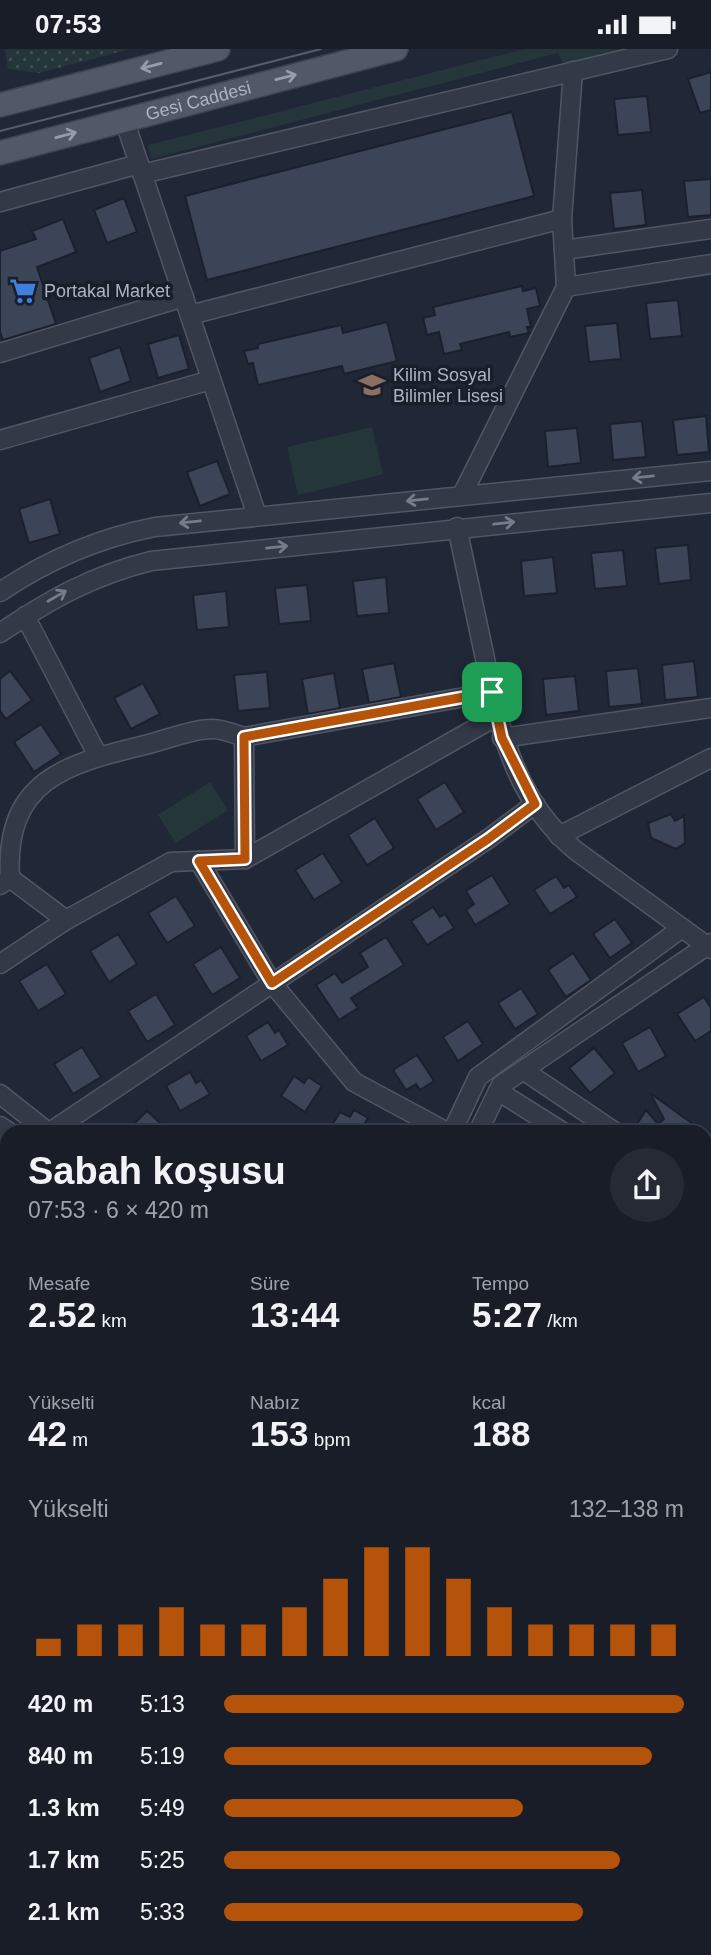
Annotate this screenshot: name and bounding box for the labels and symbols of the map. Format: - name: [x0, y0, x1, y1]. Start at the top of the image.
- one-way arrow: [140, 60, 163, 73]
- one-way arrow: [274, 70, 297, 83]
- street label: Gesi Caddesi: [143, 78, 253, 124]
- one-way arrow: [55, 127, 77, 140]
- supermarket icon: Portakal Market: [8, 276, 38, 306]
- place label: Portakal Market: [44, 281, 170, 301]
- place label: Kilim Sosyal Bilimler Lisesi: [393, 365, 503, 406]
- school or university icon: Kilim Sosyal Bilimler Lisesi: [357, 370, 387, 400]
- one-way arrow: [632, 471, 655, 484]
- one-way arrow: [406, 494, 429, 507]
- one-way arrow: [180, 516, 202, 529]
- one-way arrow: [492, 516, 514, 529]
- one-way arrow: [265, 540, 288, 553]
- one-way arrow: [47, 589, 67, 603]
- pin: [462, 662, 522, 722]

